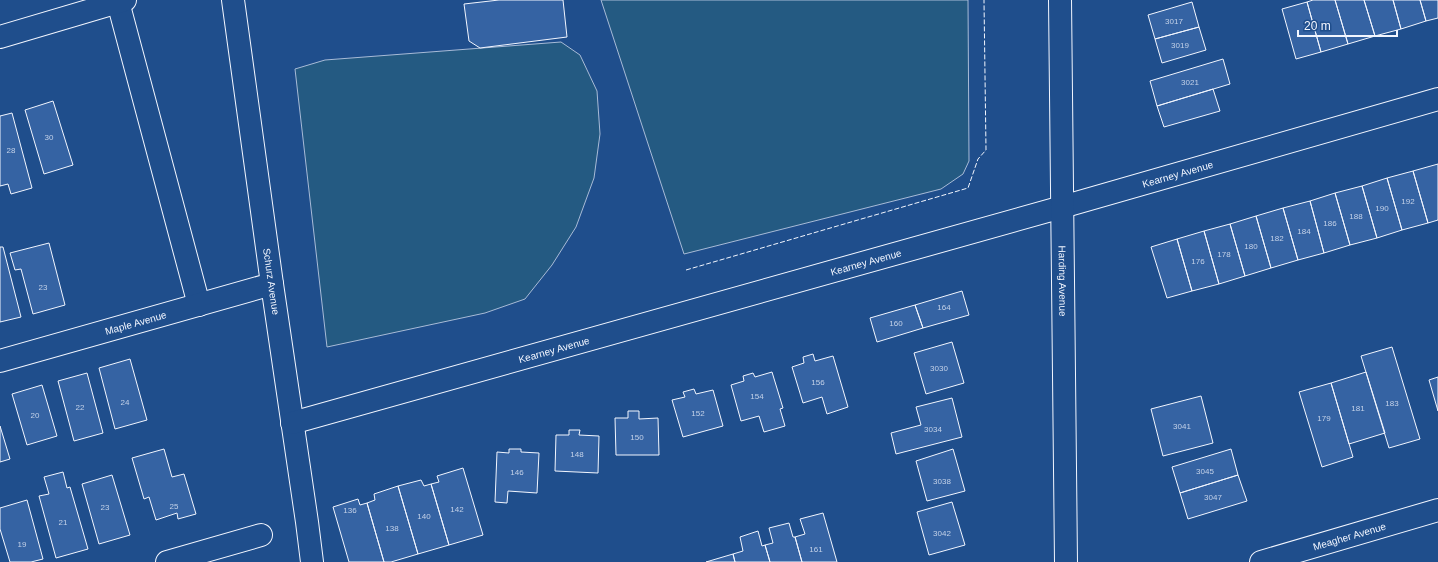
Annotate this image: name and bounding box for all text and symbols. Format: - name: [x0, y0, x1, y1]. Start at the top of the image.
- scale bar: [1298, 12, 1397, 38]
- house number: 3017: [1165, 17, 1183, 26]
- text: 20 m: [1304, 19, 1331, 33]
- house number: 3019: [1171, 41, 1189, 50]
- house number: 3021: [1181, 78, 1199, 87]
- house number: 30: [45, 133, 54, 142]
- house number: 28: [7, 146, 16, 155]
- street label: Kearney Avenue: [1141, 158, 1215, 189]
- house number: 192: [1401, 197, 1415, 206]
- house number: 190: [1375, 204, 1389, 213]
- house number: 188: [1349, 212, 1363, 221]
- house number: 186: [1323, 219, 1337, 228]
- house number: 184: [1297, 227, 1311, 236]
- house number: 182: [1270, 234, 1284, 243]
- house number: 180: [1244, 242, 1258, 251]
- street label: Harding Avenue: [1057, 245, 1069, 317]
- street label: Schurz Avenue: [262, 247, 282, 316]
- street label: Kearney Avenue: [829, 247, 903, 277]
- house number: 178: [1217, 250, 1231, 259]
- house number: 176: [1191, 257, 1205, 266]
- house number: 23: [39, 283, 48, 292]
- house number: 164: [937, 303, 951, 312]
- street label: Maple Avenue: [104, 309, 168, 337]
- house number: 160: [889, 319, 903, 328]
- street label: Kearney Avenue: [517, 334, 591, 365]
- house number: 3030: [930, 364, 948, 373]
- house number: 156: [811, 378, 825, 387]
- house number: 154: [750, 392, 764, 401]
- house number: 24: [121, 398, 130, 407]
- house number: 183: [1385, 399, 1399, 408]
- house number: 22: [76, 403, 85, 412]
- house number: 181: [1351, 404, 1365, 413]
- house number: 152: [691, 409, 705, 418]
- house number: 20: [31, 411, 40, 420]
- house number: 179: [1317, 414, 1331, 423]
- house number: 3041: [1173, 422, 1191, 431]
- house number: 3034: [924, 425, 942, 434]
- house number: 150: [630, 433, 644, 442]
- house number: 148: [570, 450, 584, 459]
- house number: 3045: [1196, 467, 1214, 476]
- house number: 146: [510, 468, 524, 477]
- house number: 3038: [933, 477, 951, 486]
- house number: 3047: [1204, 493, 1222, 502]
- house number: 25: [170, 502, 179, 511]
- house number: 23: [101, 503, 110, 512]
- house number: 142: [450, 505, 464, 514]
- house number: 136: [343, 506, 357, 515]
- house number: 140: [417, 512, 431, 521]
- house number: 21: [59, 518, 68, 527]
- street label: Meagher Avenue: [1312, 520, 1387, 552]
- house number: 138: [385, 524, 399, 533]
- house number: 3042: [933, 529, 951, 538]
- house number: 19: [18, 540, 27, 549]
- house number: 161: [809, 545, 823, 554]

